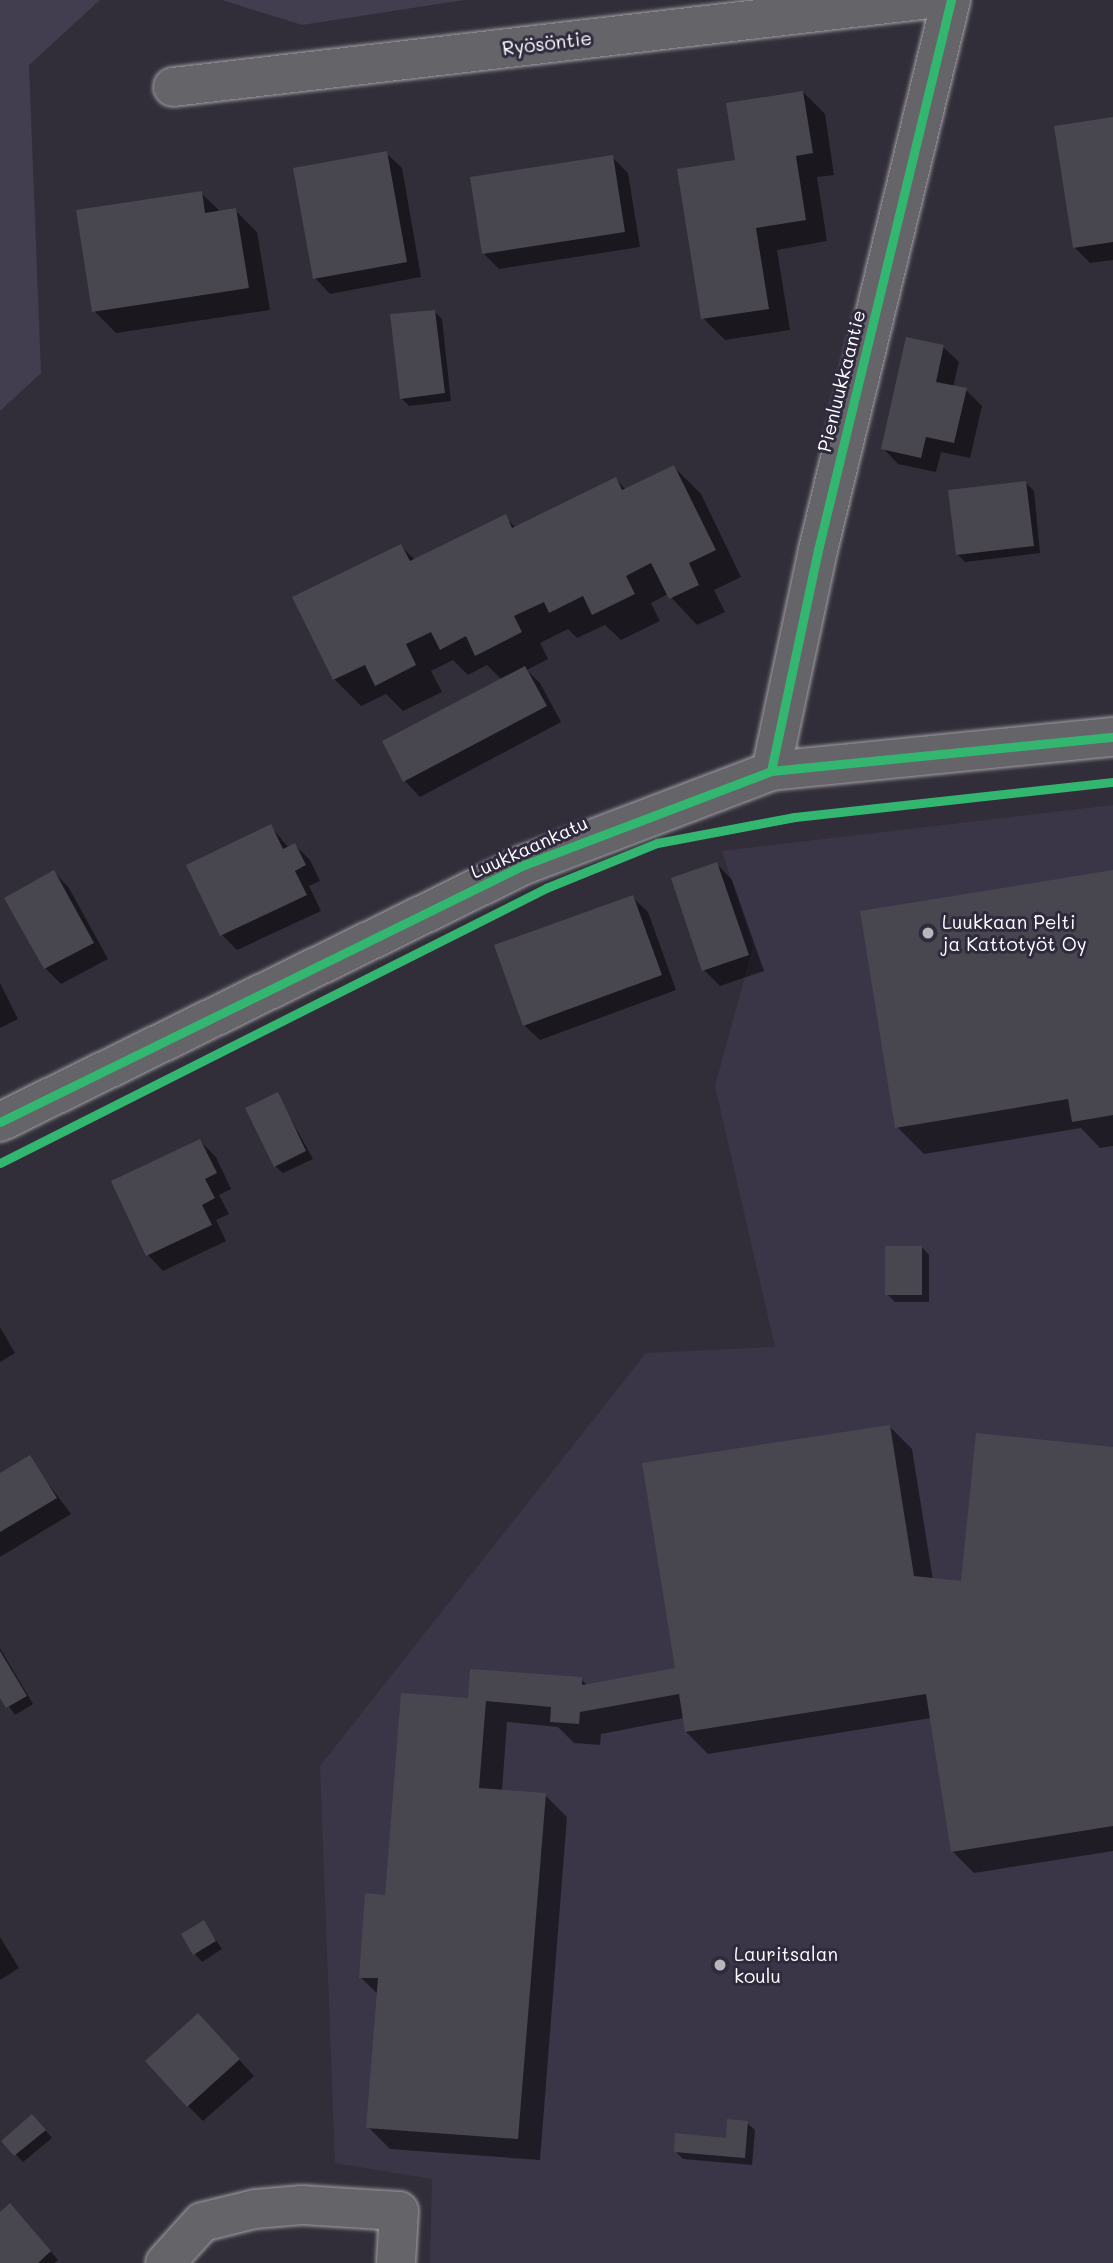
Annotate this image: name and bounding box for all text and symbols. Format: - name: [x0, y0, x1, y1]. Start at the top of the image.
- street label: Ryösöntie: [501, 26, 593, 60]
- street label: Pienluukkaantie: [812, 308, 870, 454]
- street label: Luukkaankatu: [467, 811, 591, 883]
- place label: Luukkaan Pelti ja Kattotyöt Oy: [942, 911, 1087, 955]
- marker: Luukkaan Pelti ja Kattotyöt Oy: [920, 925, 936, 941]
- place label: Lauritsalan koulu: [734, 1943, 838, 1987]
- marker: Lauritsalan koulu: [712, 1957, 728, 1973]

